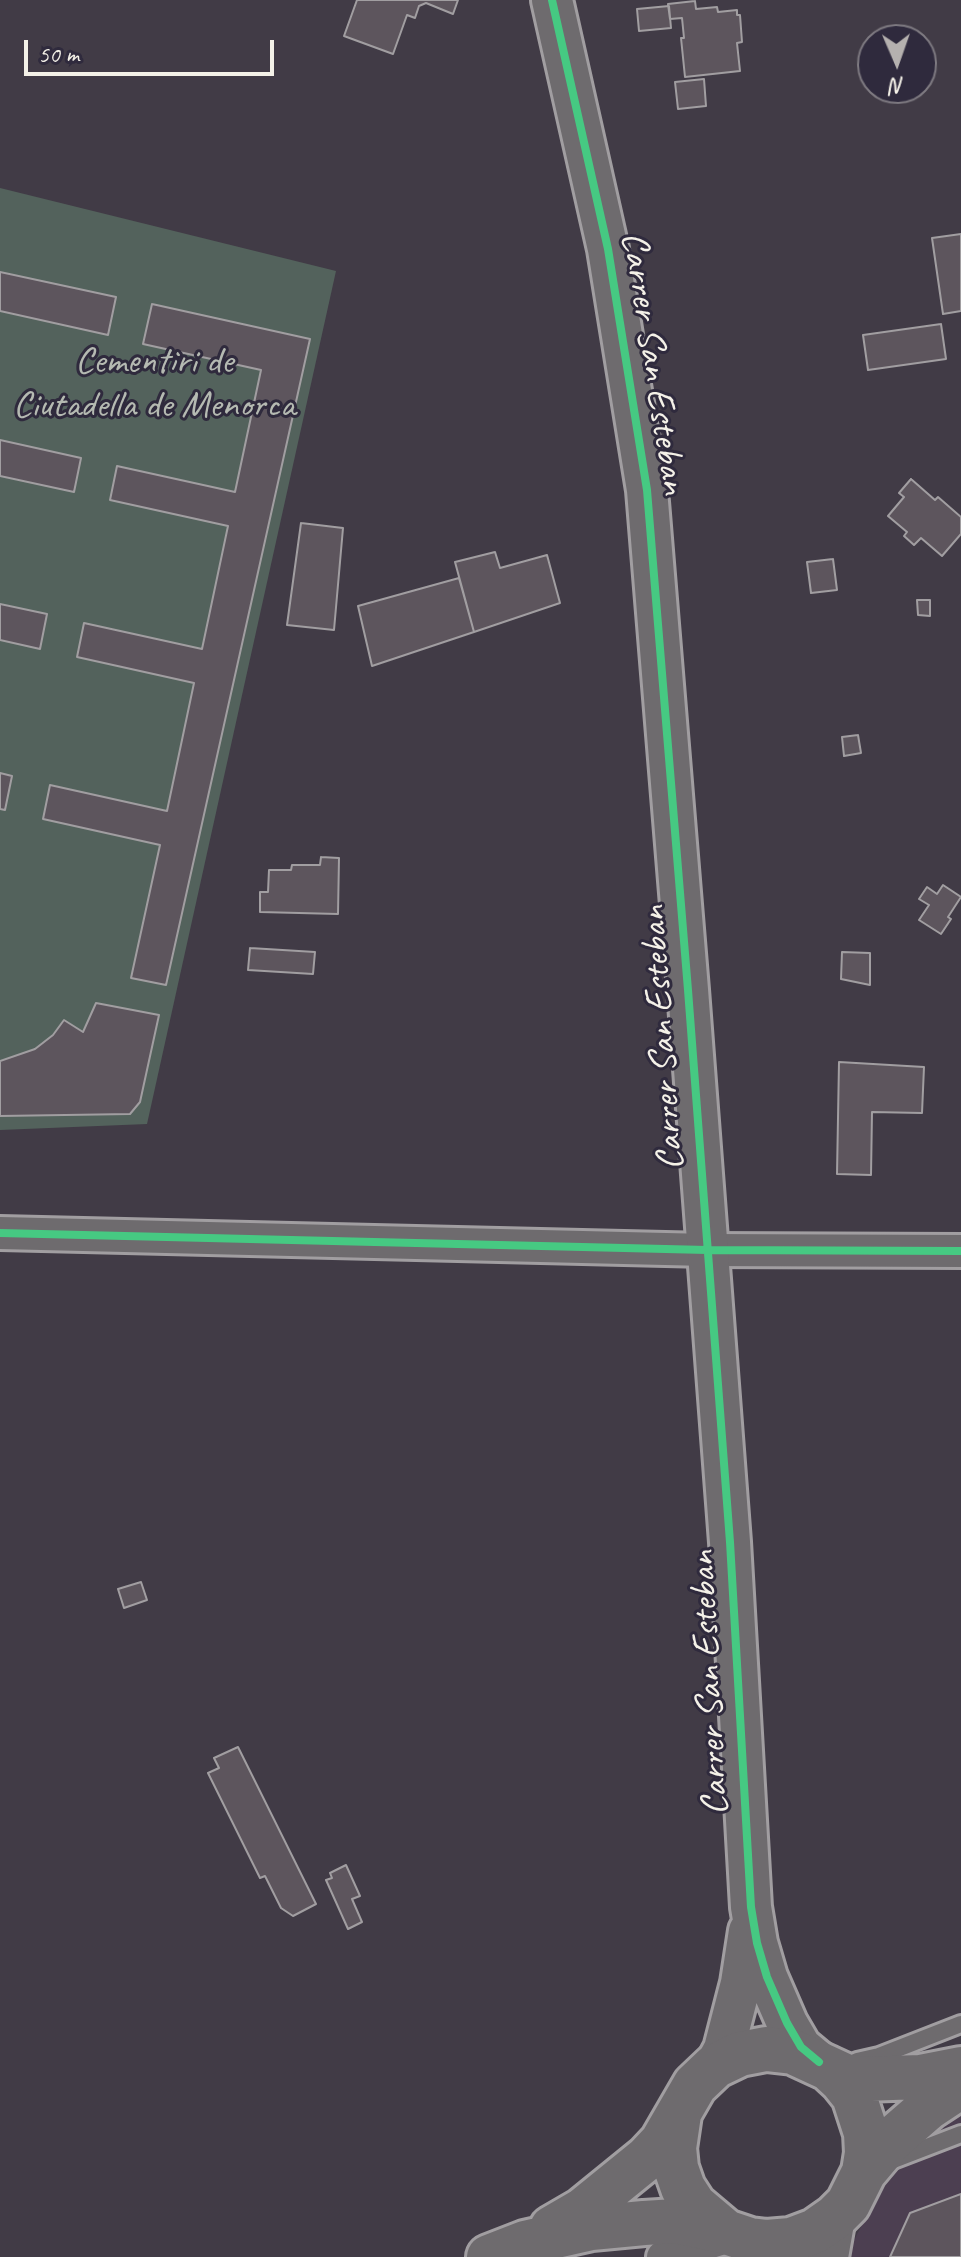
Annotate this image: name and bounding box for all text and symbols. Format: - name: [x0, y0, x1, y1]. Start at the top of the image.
- scale bar: [28, 24, 278, 74]
- north arrow: [857, 24, 937, 104]
- text: 50 m: [38, 39, 79, 69]
- text: N: [890, 72, 905, 100]
- street label: Carrer San Esteban: [610, 229, 696, 497]
- park label: Cementiri de Ciutadella de Menorca: [13, 339, 295, 428]
- street label: Carrer San Esteban: [631, 904, 695, 1172]
- street label: Carrer San Esteban: [680, 1550, 740, 1816]

